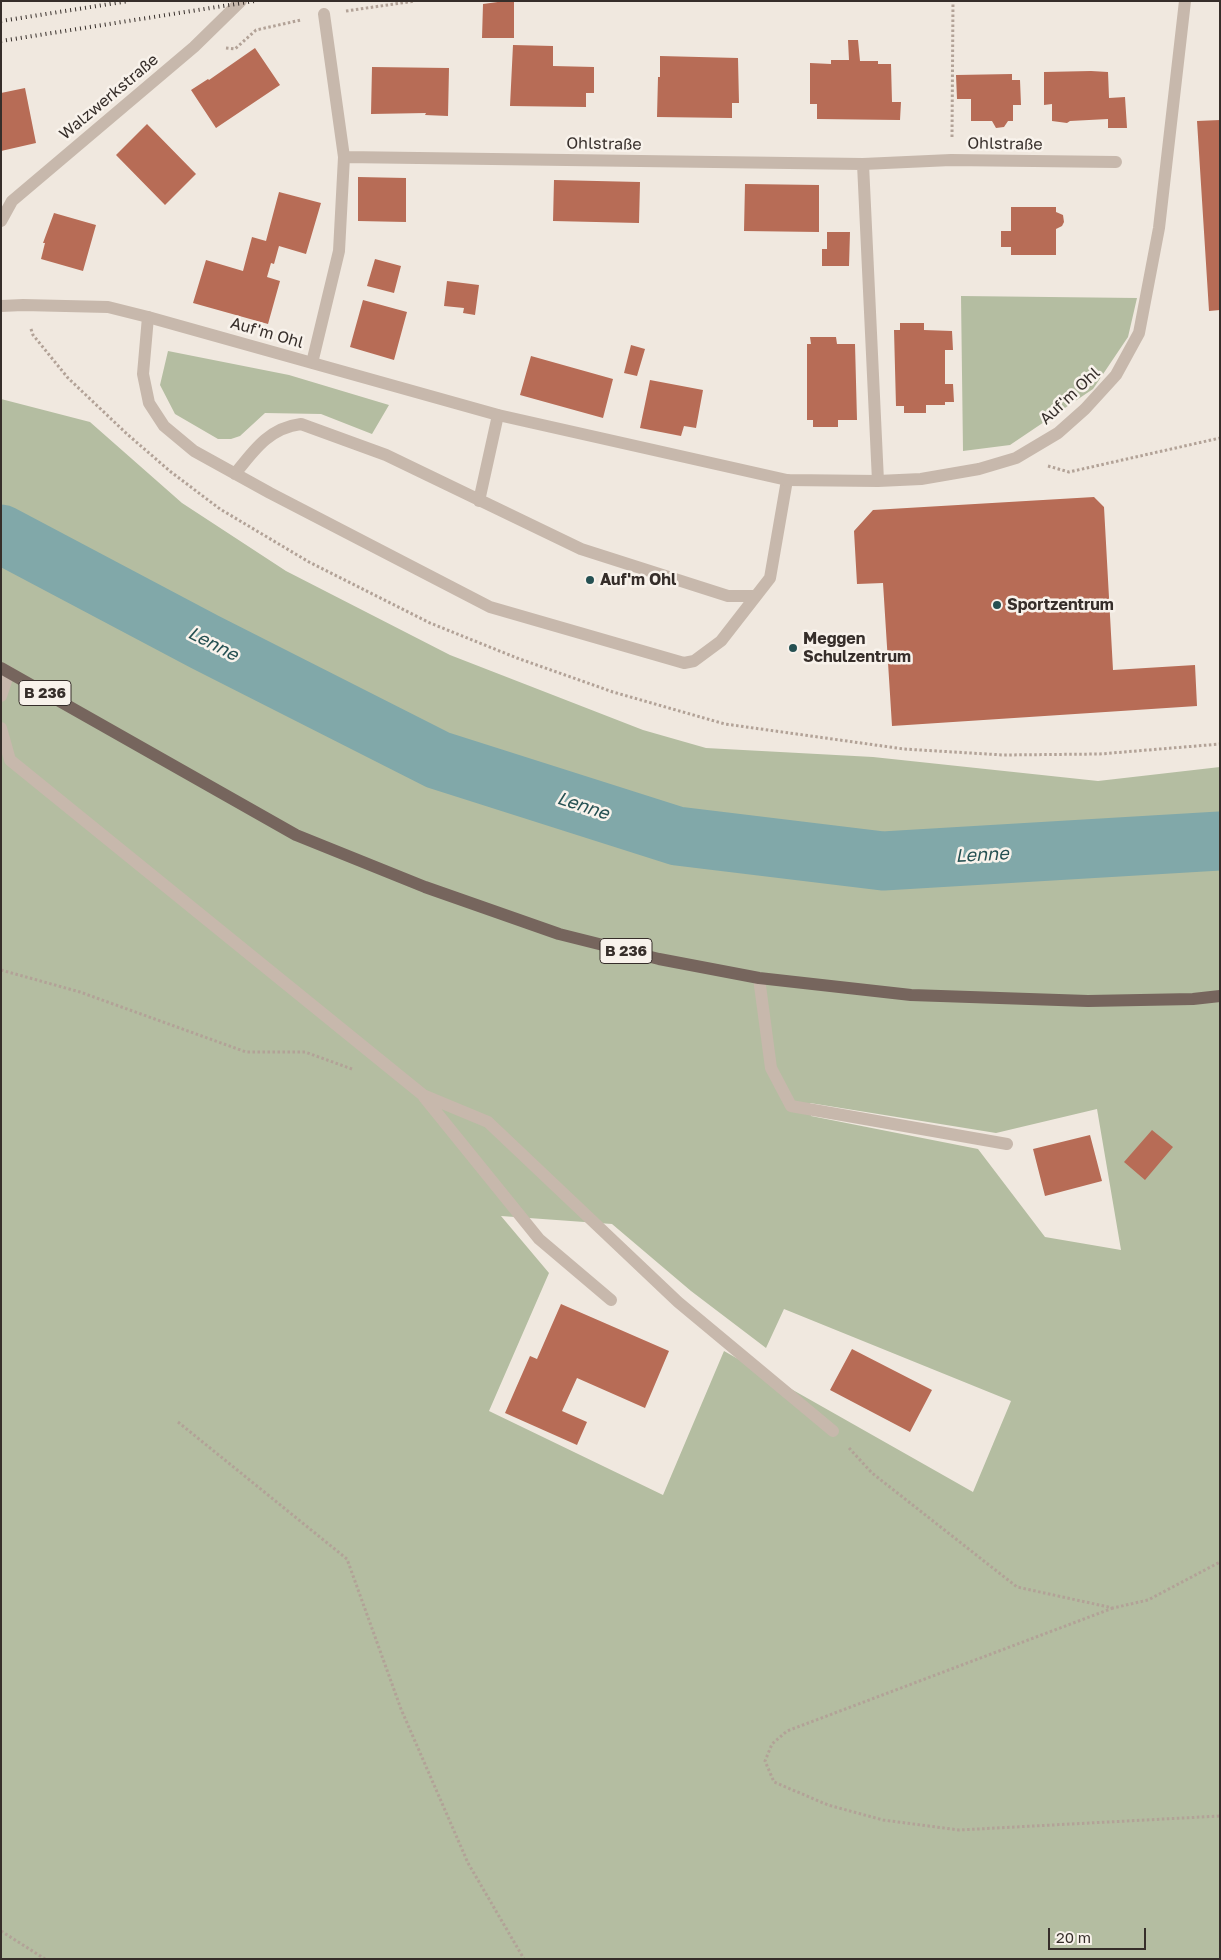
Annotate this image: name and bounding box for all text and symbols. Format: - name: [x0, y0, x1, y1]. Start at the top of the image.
- street label: Walzwerkstraße: [56, 50, 162, 144]
- street label: Ohlstraße: [566, 134, 642, 154]
- street label: Ohlstraße: [967, 134, 1043, 154]
- street label: Auf'm Ohl: [228, 313, 306, 353]
- street label: Auf'm Ohl: [1036, 363, 1104, 429]
- place label: Auf'm Ohl: [600, 570, 676, 590]
- marker: Auf'm Ohl: [584, 574, 596, 586]
- place label: Sportzentrum: [1007, 595, 1114, 615]
- marker: Sportzentrum: [991, 599, 1003, 611]
- water label: Lenne: [184, 622, 242, 666]
- place label: Meggen Schulzentrum: [803, 629, 911, 667]
- marker: Meggen Schulzentrum: [787, 642, 799, 654]
- road number: B 236: [19, 680, 71, 706]
- water label: Lenne: [554, 788, 612, 824]
- water label: Lenne: [955, 843, 1009, 867]
- road number: B 236: [600, 938, 652, 964]
- scale bar: [1051, 1918, 1148, 1950]
- text: 20 m: [1056, 1928, 1091, 1946]

